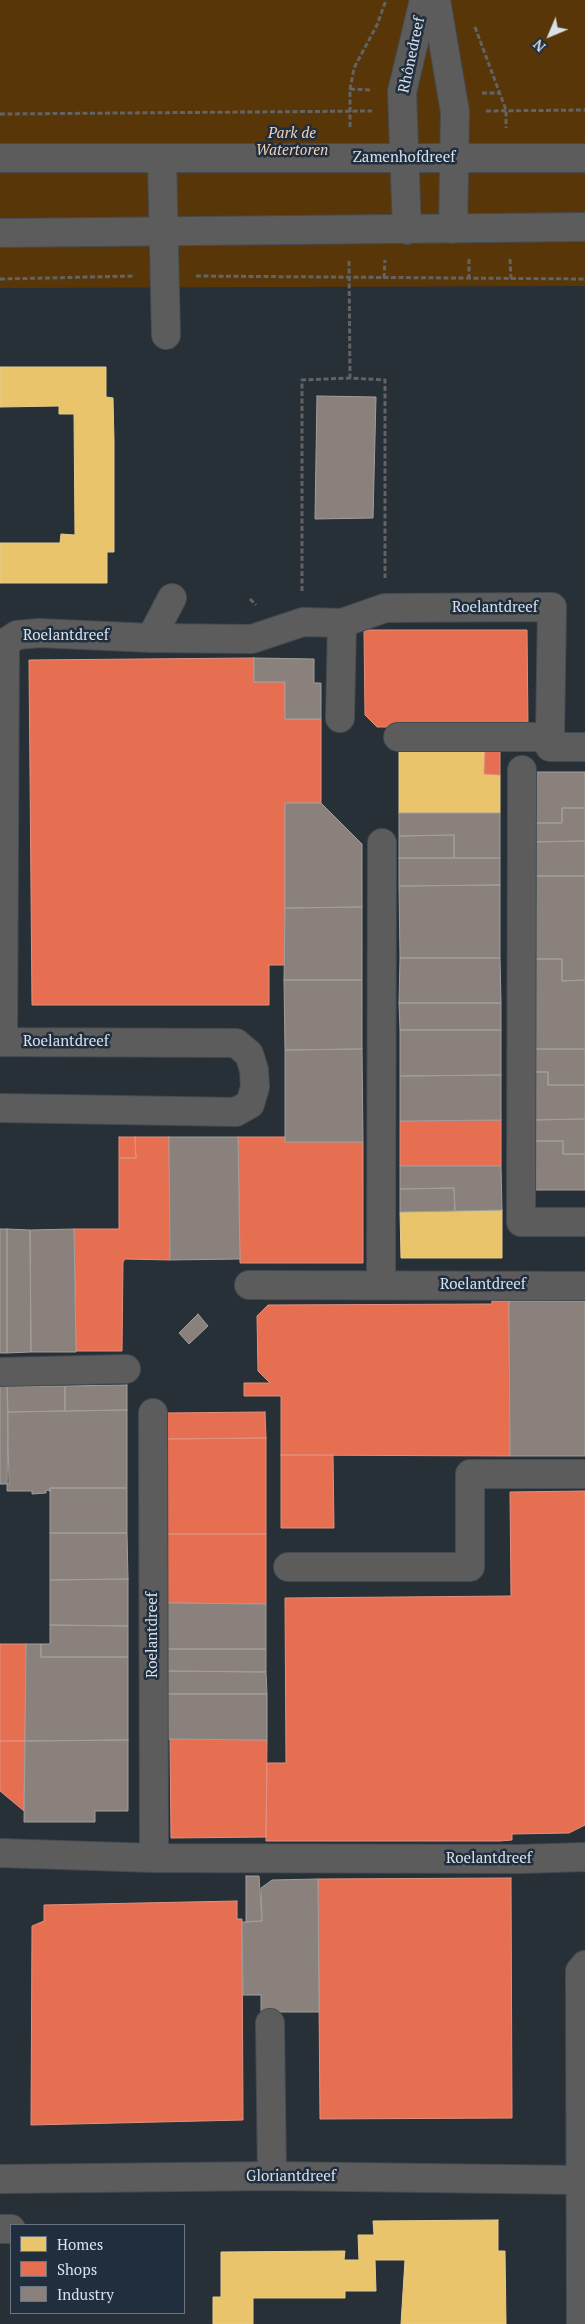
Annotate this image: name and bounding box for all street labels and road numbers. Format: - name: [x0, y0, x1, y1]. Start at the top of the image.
- street label: Rhônedreef: [395, 15, 429, 95]
- street label: Zamenhofdreef: [353, 149, 455, 167]
- street label: Roelantdreef: [452, 599, 538, 617]
- street label: Roelantdreef: [23, 627, 109, 645]
- street label: Roelantdreef: [23, 1033, 109, 1051]
- street label: Roelantdreef: [440, 1276, 526, 1294]
- street label: Roelantdreef: [144, 1592, 162, 1678]
- street label: Roelantdreef: [446, 1850, 532, 1868]
- street label: Gloriantdreef: [246, 2168, 336, 2186]

